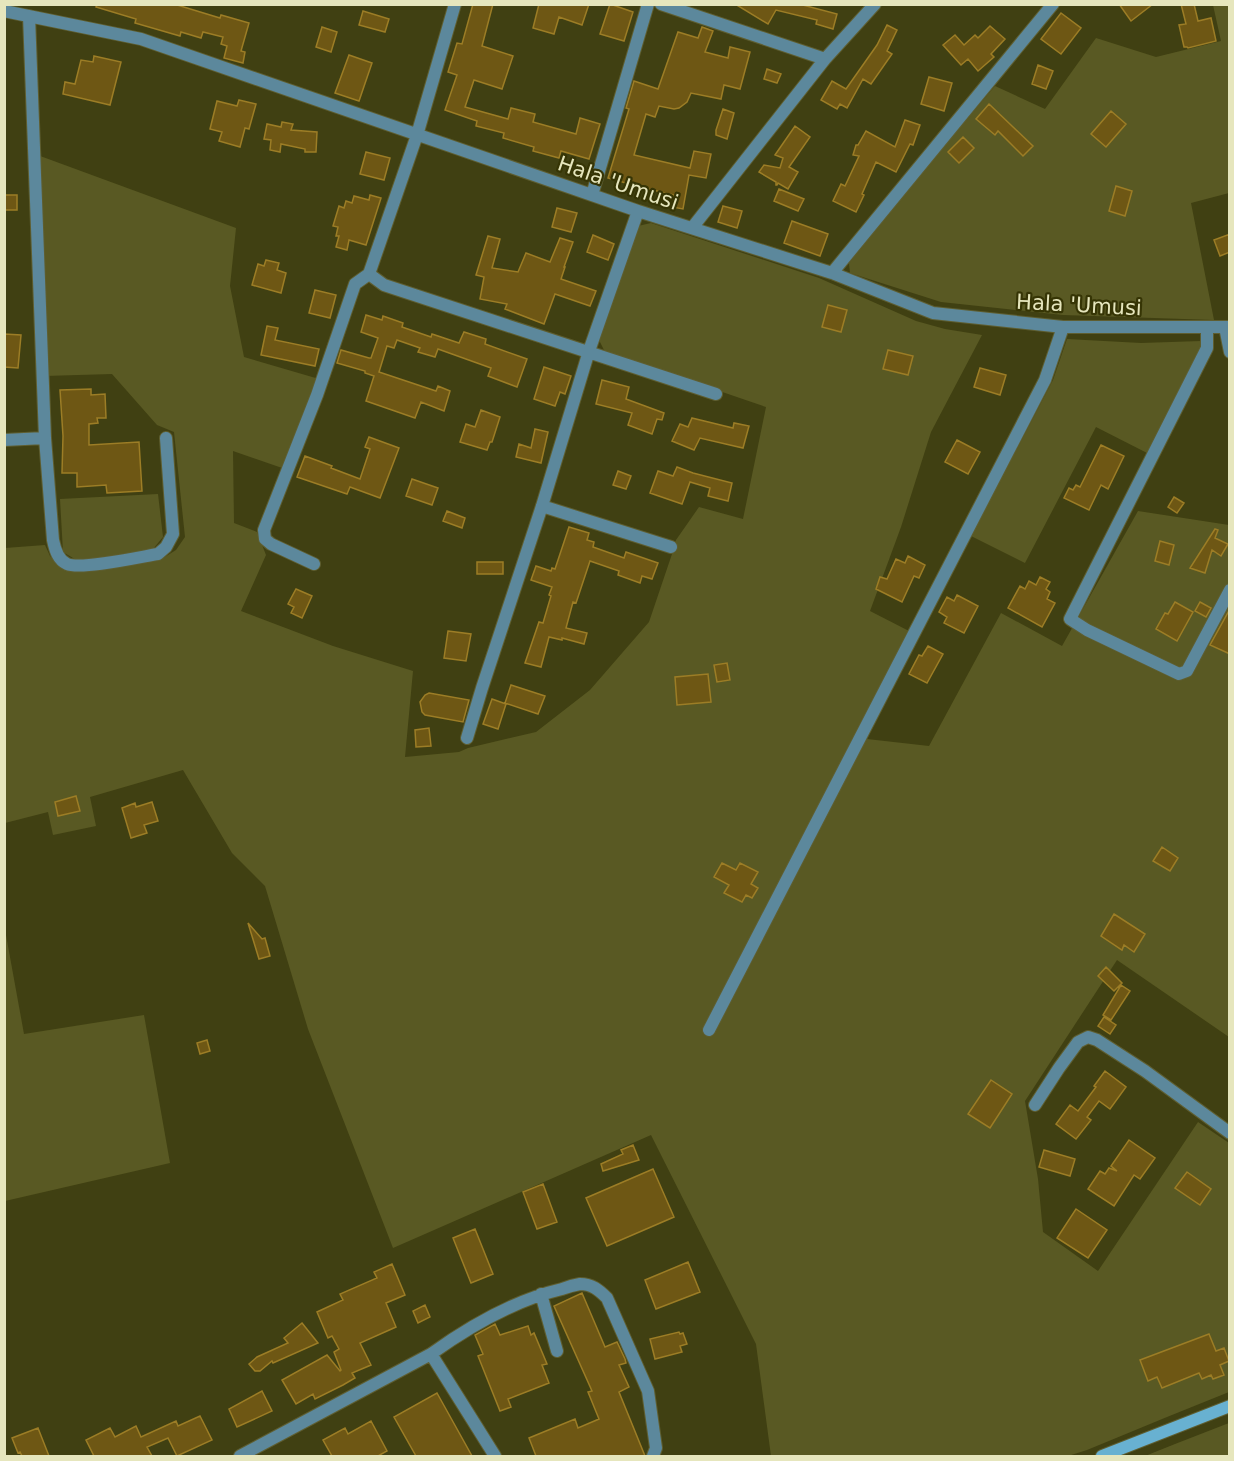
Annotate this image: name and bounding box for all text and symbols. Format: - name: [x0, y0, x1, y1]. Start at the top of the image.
- street label: Hala 'Umusi: [555, 151, 681, 215]
- street label: Hala 'Umusi: [1016, 290, 1142, 320]

